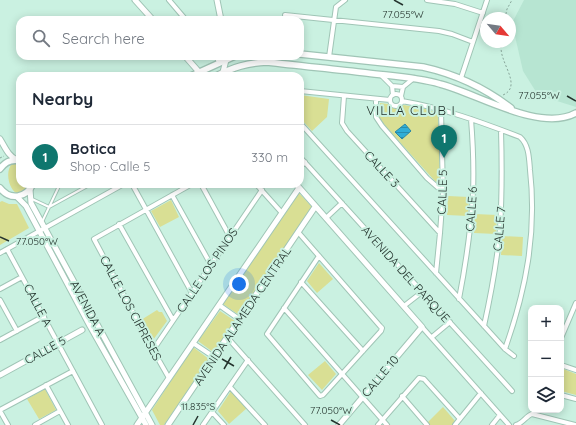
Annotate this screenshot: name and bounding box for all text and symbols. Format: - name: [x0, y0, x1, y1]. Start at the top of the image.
- text: 77.055°W: [382, 8, 424, 21]
- north arrow: [480, 12, 516, 48]
- search box: [16, 16, 304, 60]
- icon: search: [30, 27, 52, 49]
- text: Search here: [62, 29, 145, 48]
- text: Nearby: [32, 88, 93, 109]
- text: 77.055°W: [518, 89, 560, 102]
- district label: VILLA CLUB I: [366, 102, 456, 118]
- pin: 1: [431, 125, 457, 158]
- text: Botica: [70, 139, 116, 158]
- street label: CALLE 3: [361, 148, 403, 190]
- text: 1: [42, 149, 48, 165]
- text: 330 m: [251, 149, 288, 165]
- text: Shop · Calle 5: [70, 158, 150, 174]
- street label: CALLE 5: [434, 169, 450, 215]
- street label: CALLE 6: [462, 186, 480, 232]
- street label: CALLE 7: [490, 206, 508, 252]
- street label: AVENIDA DEL PARQUE: [359, 223, 453, 326]
- street label: CALLE LOS PINOS: [173, 225, 241, 315]
- text: 77.050°W: [16, 235, 58, 248]
- street label: AVENIDA ALAMEDA CENTRAL: [190, 243, 294, 388]
- street label: CALLE LOS CIPRESES: [97, 253, 165, 363]
- your location: [229, 274, 249, 294]
- street label: AVENIDA A: [67, 278, 109, 338]
- street label: CALLE A: [21, 281, 56, 329]
- map controls: [528, 305, 564, 413]
- button: +: [528, 305, 564, 341]
- street label: CALLE 5: [22, 333, 68, 367]
- button: −: [528, 341, 564, 377]
- street label: CALLE 10: [358, 352, 402, 400]
- button: layers: [528, 377, 564, 413]
- text: 11.835°S: [181, 400, 215, 413]
- text: 77.050°W: [310, 404, 352, 417]

